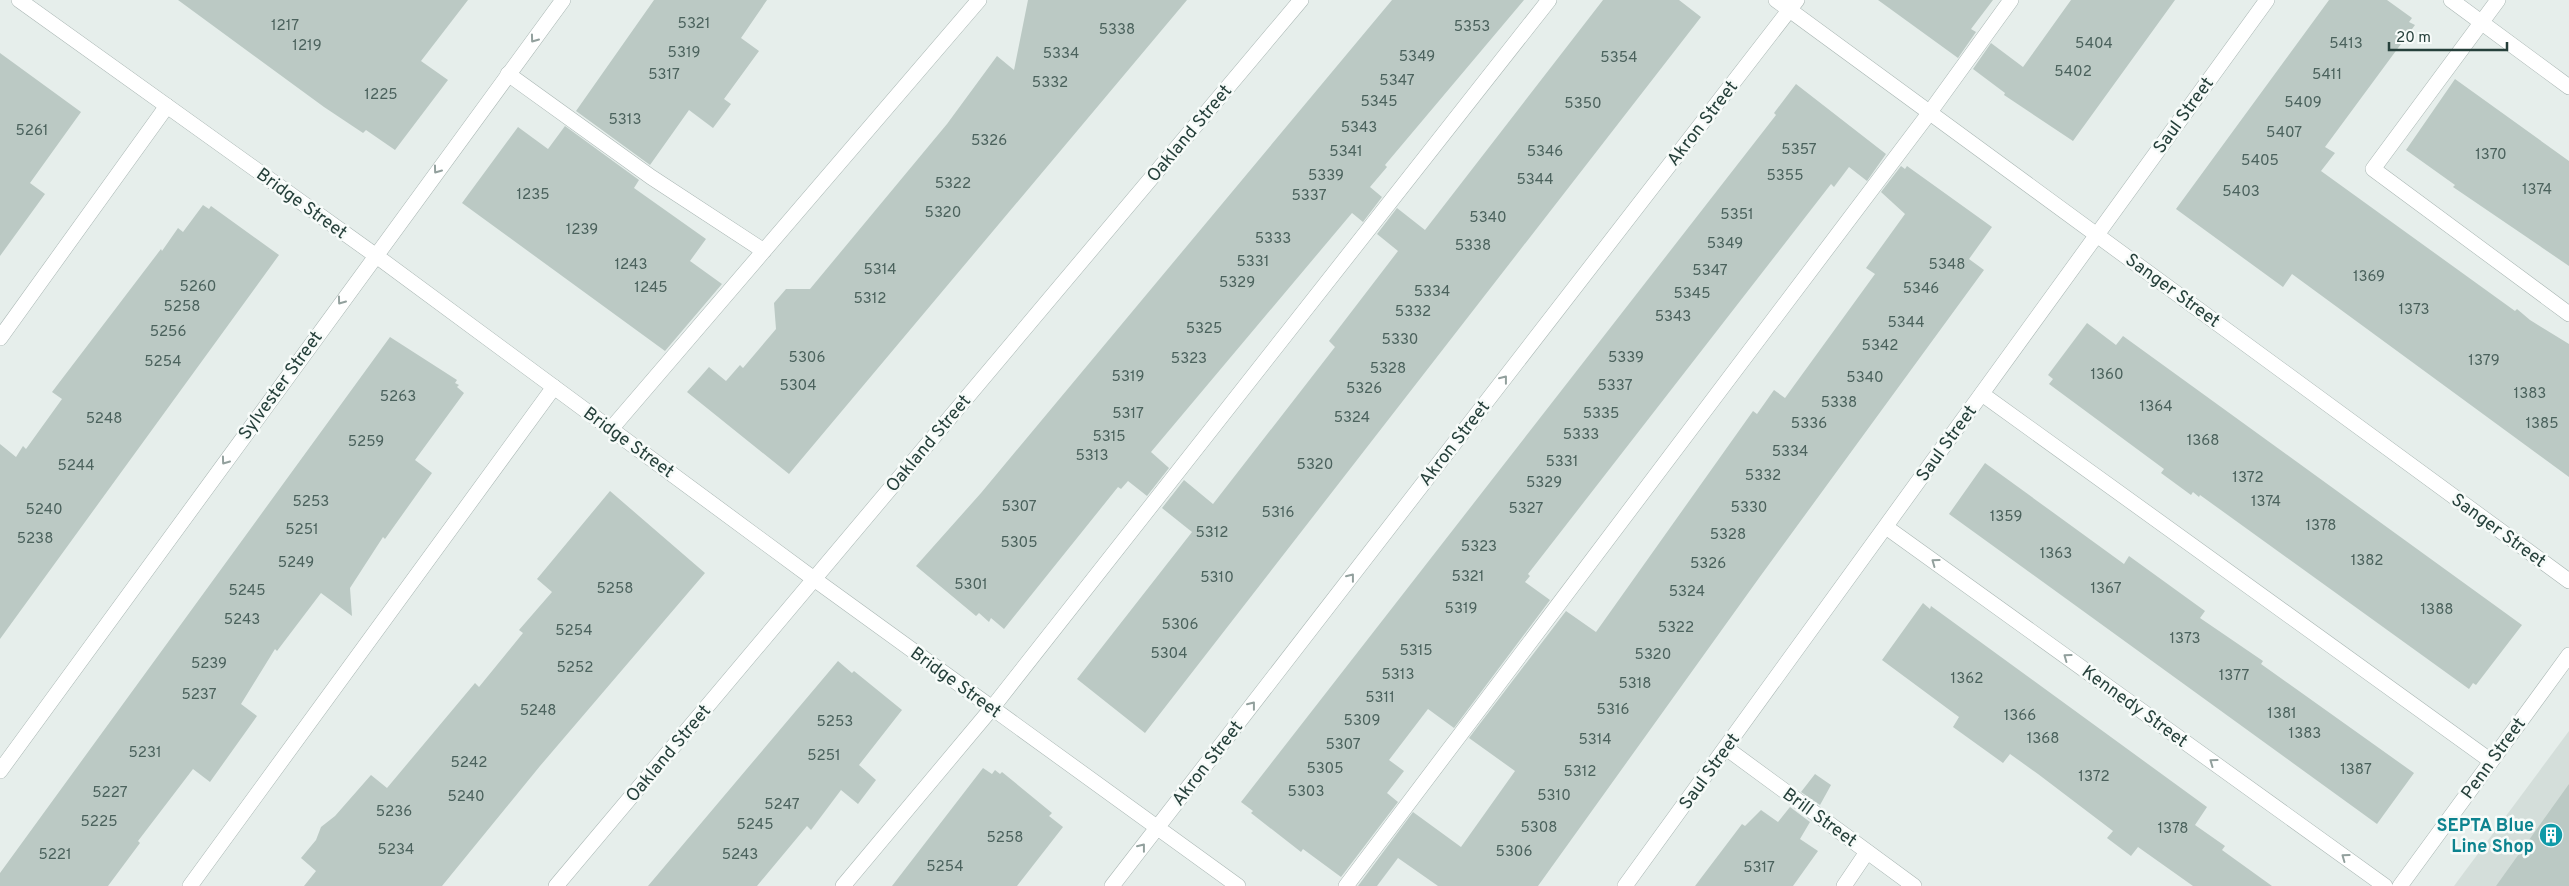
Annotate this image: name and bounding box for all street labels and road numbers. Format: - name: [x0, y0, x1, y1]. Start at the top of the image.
- street label: Saul Street: [2149, 73, 2220, 159]
- street label: Akron Street: [1663, 77, 1744, 171]
- street label: Oakland Street: [1143, 80, 1238, 188]
- street label: Bridge Street: [251, 163, 351, 245]
- street label: Sanger Street: [2120, 249, 2224, 333]
- street label: Sylvester Street: [234, 327, 328, 445]
- street label: Oakland Street: [882, 390, 977, 498]
- street label: Akron Street: [1415, 397, 1496, 491]
- street label: Saul Street: [1912, 401, 1983, 487]
- street label: Bridge Street: [578, 402, 678, 484]
- street label: Sanger Street: [2446, 489, 2550, 573]
- street label: Bridge Street: [905, 642, 1005, 724]
- street label: Kennedy Street: [2077, 661, 2192, 753]
- street label: Oakland Street: [622, 700, 717, 808]
- street label: Penn Street: [2457, 713, 2532, 804]
- street label: Akron Street: [1168, 717, 1249, 811]
- street label: Saul Street: [1675, 729, 1746, 815]
- street label: Brill Street: [1777, 783, 1861, 853]

